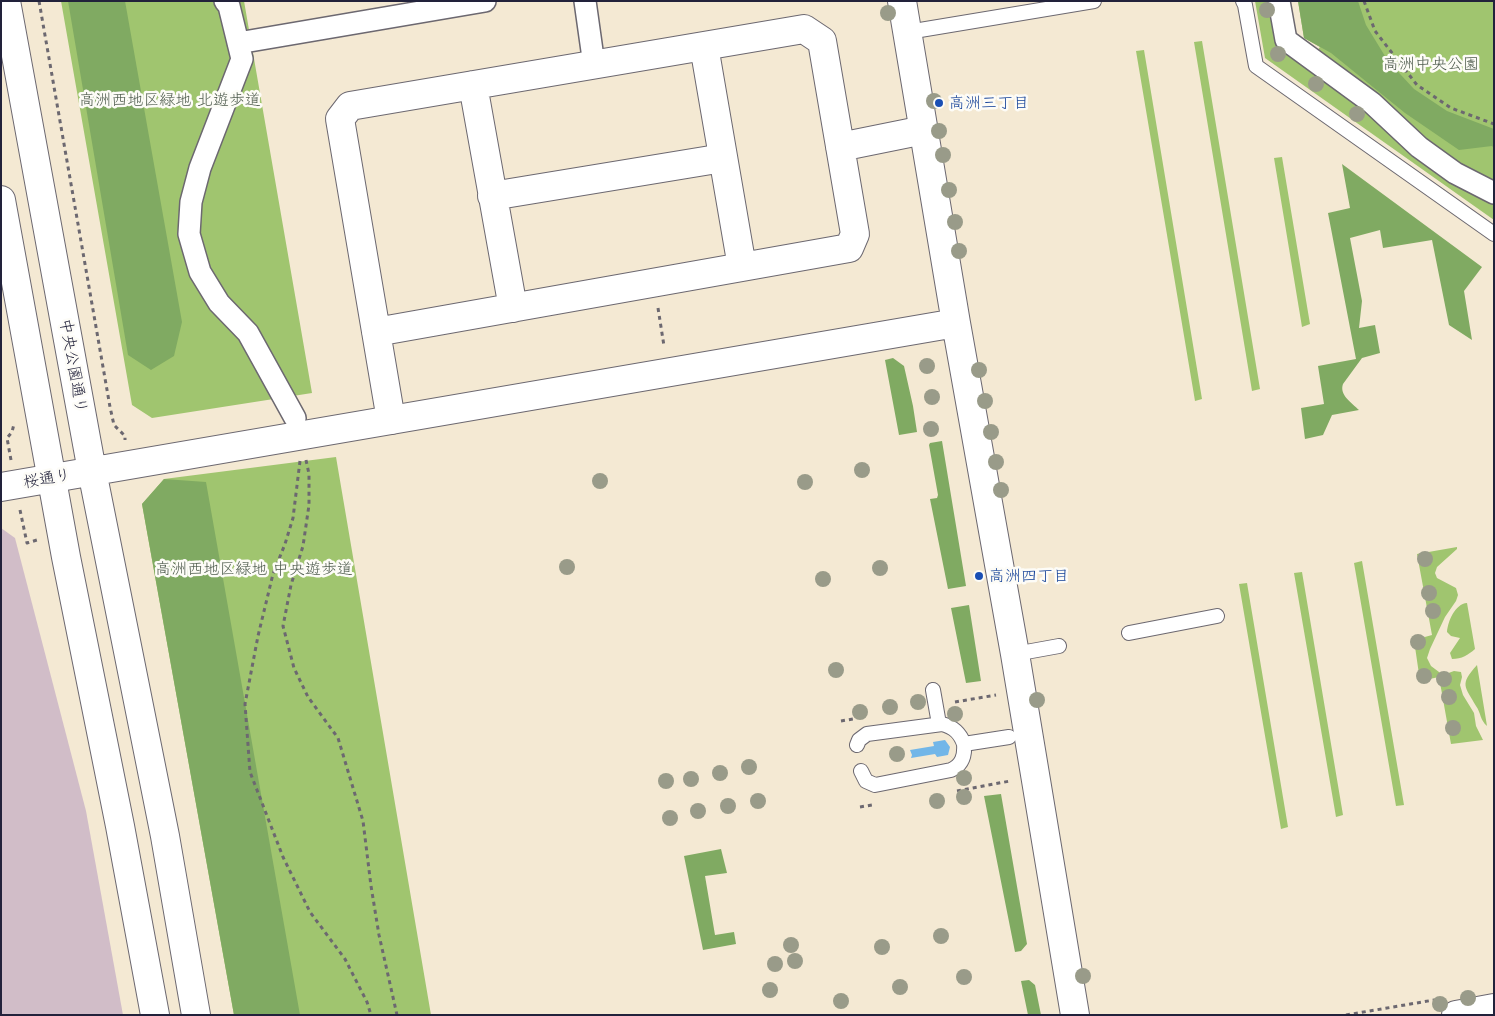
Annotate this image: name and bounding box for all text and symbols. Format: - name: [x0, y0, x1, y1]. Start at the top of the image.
- park label: 高洲中央公園: [1383, 54, 1479, 74]
- park label: 高洲西地区緑地 北遊歩道: [79, 90, 261, 110]
- place label: 高洲三丁目: [949, 93, 1029, 113]
- marker: 高洲三丁目: [933, 97, 945, 109]
- street label: 中央公園通り: [55, 317, 91, 415]
- street label: 桜通り: [22, 465, 72, 493]
- park label: 高洲西地区緑地 中央遊歩道: [155, 559, 353, 579]
- place label: 高洲四丁目: [989, 566, 1069, 586]
- marker: 高洲四丁目: [973, 570, 985, 582]

